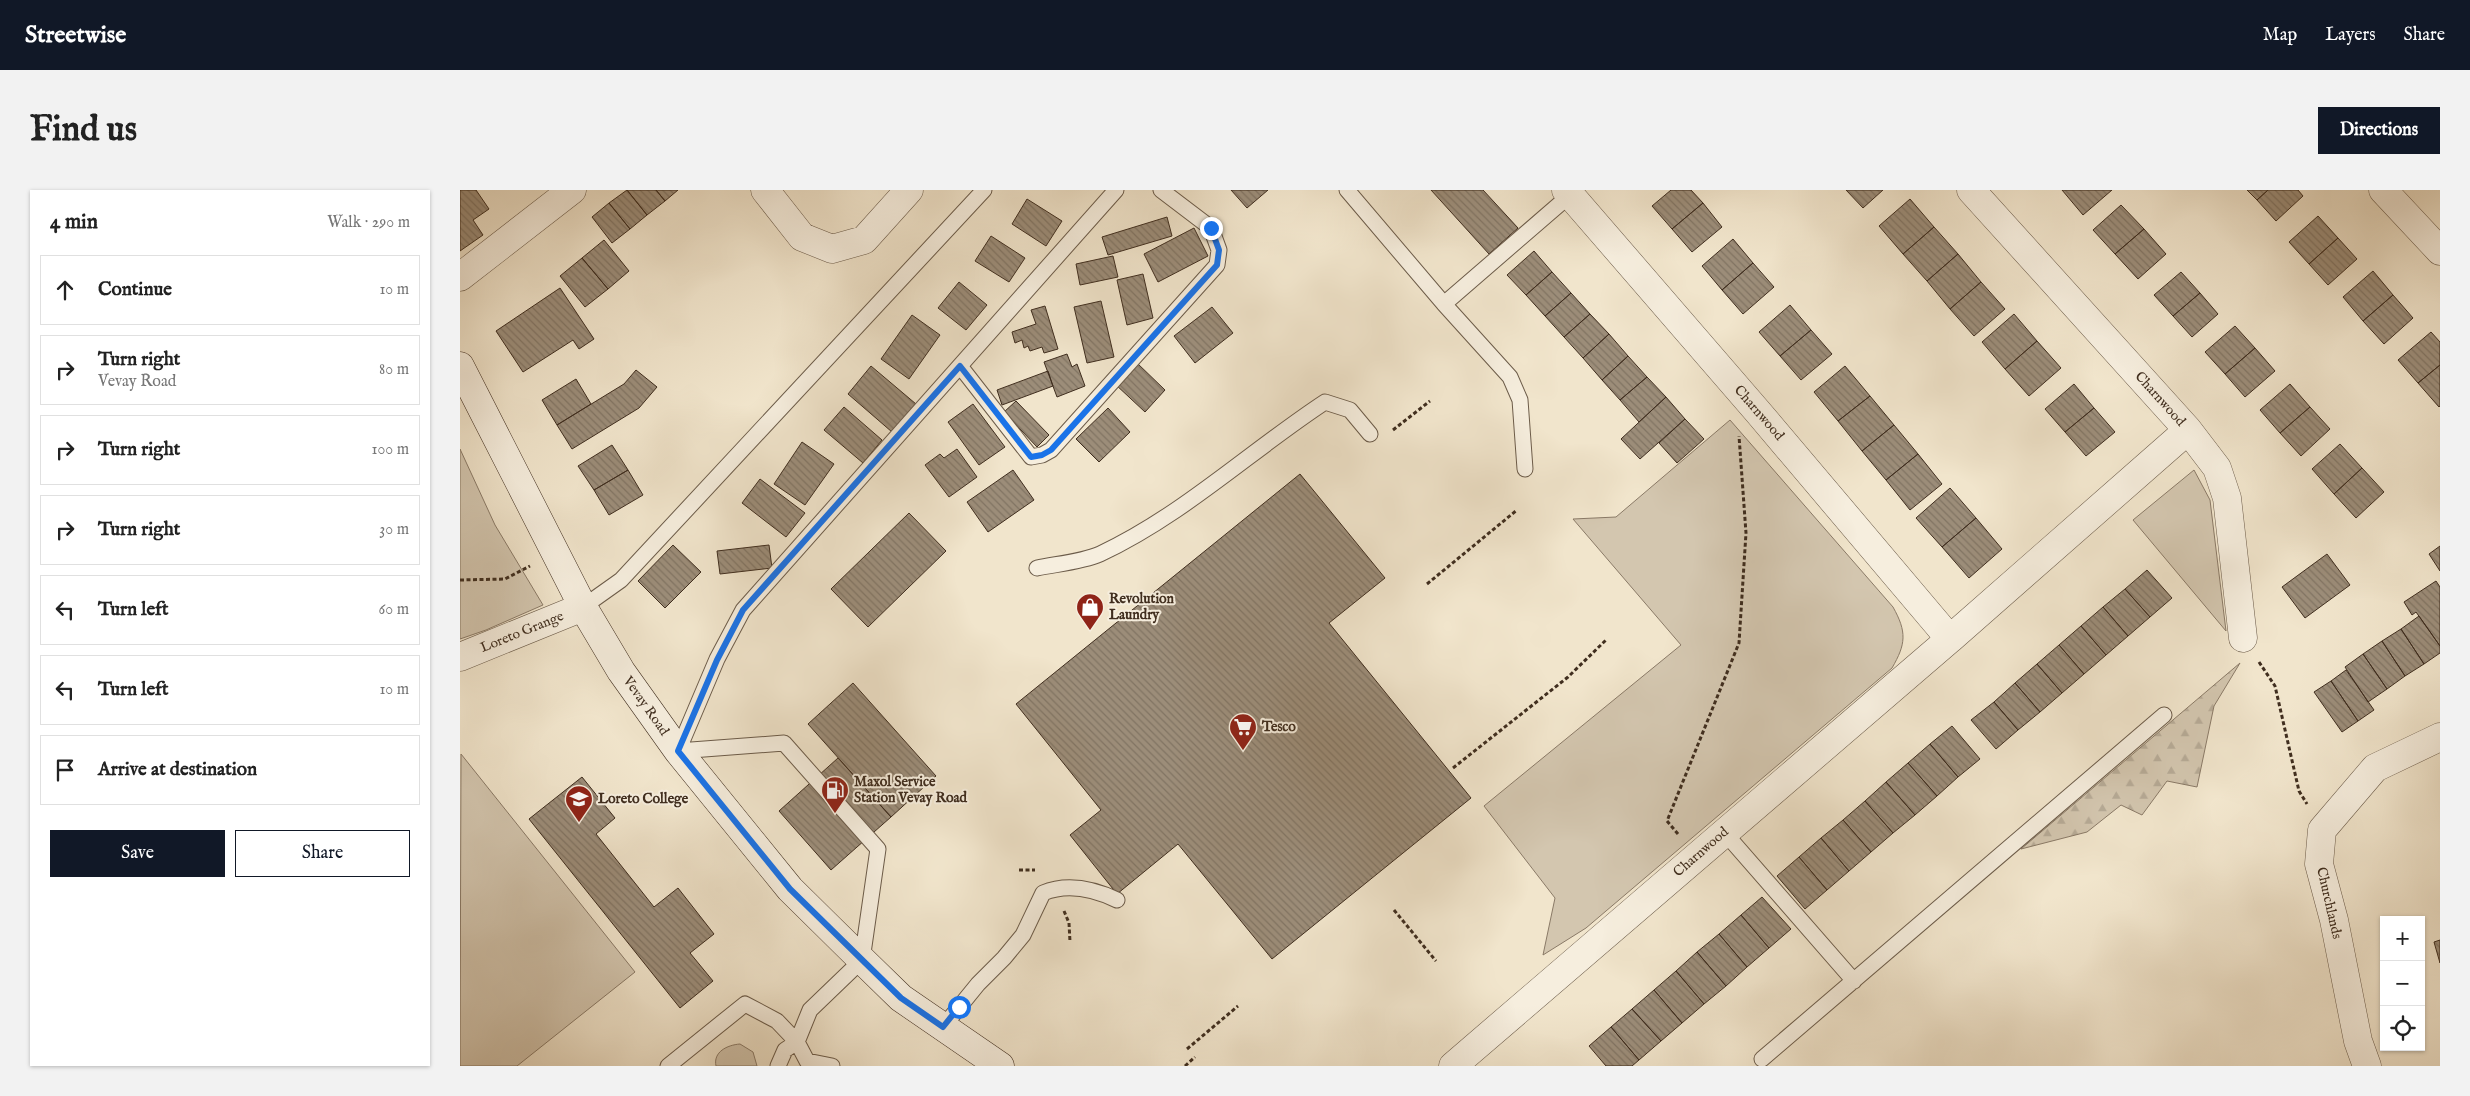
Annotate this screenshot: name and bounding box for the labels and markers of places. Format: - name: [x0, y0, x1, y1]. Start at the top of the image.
- place label: Revolution Laundry: [1109, 590, 1175, 624]
- shop icon: Revolution Laundry: [1075, 592, 1105, 631]
- supermarket icon: Tesco: [1228, 712, 1258, 751]
- place label: Tesco: [1261, 718, 1296, 736]
- place label: Maxol Service Station Vevay Road: [854, 773, 968, 807]
- fuel station icon: Maxol Service Station Vevay Road: [820, 775, 850, 814]
- school or university icon: Loreto College: [564, 784, 594, 823]
- place label: Loreto College: [598, 790, 689, 808]

